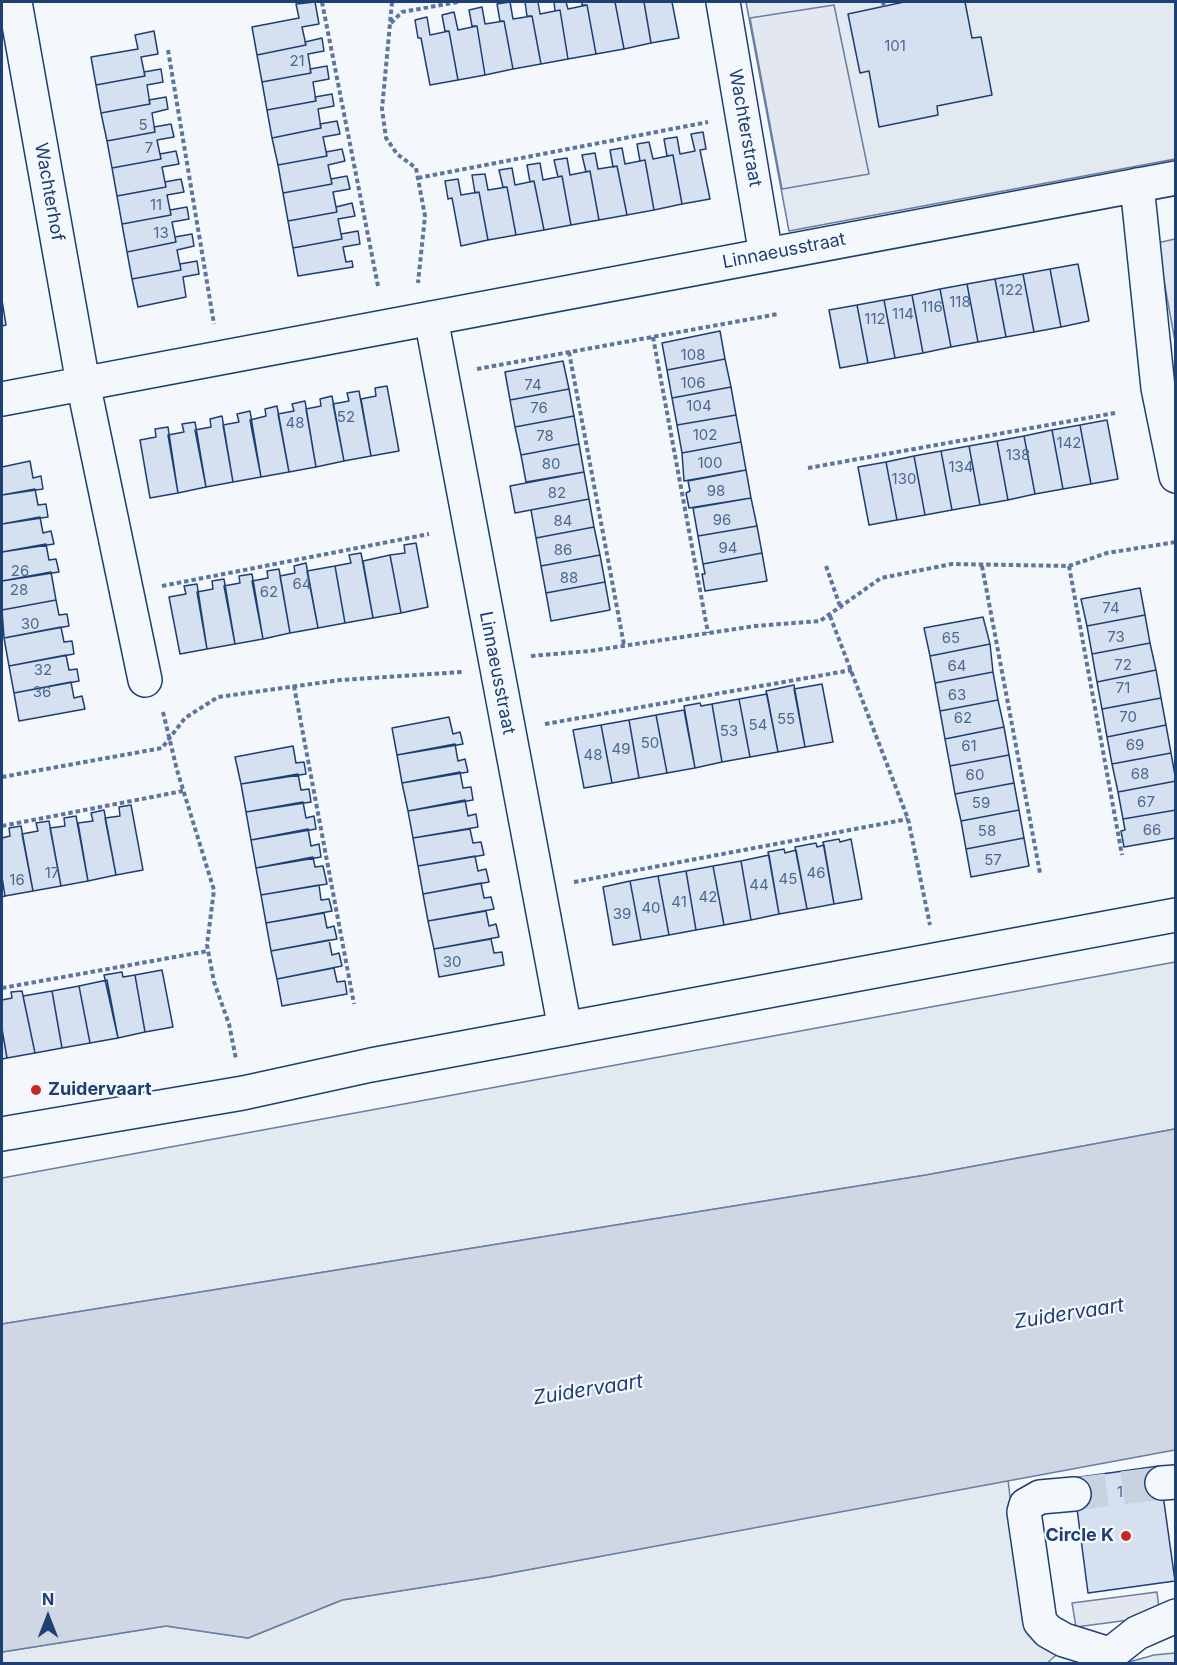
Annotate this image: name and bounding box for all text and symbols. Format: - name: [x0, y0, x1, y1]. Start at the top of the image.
- house number: 101: [884, 37, 906, 55]
- house number: 21: [289, 52, 305, 70]
- street label: Wachterstraat: [724, 67, 766, 189]
- house number: 5: [138, 116, 148, 134]
- house number: 7: [145, 139, 153, 157]
- street label: Wachterhof: [30, 141, 68, 243]
- house number: 11: [150, 196, 162, 214]
- house number: 13: [153, 224, 169, 242]
- street label: Linnaeusstraat: [721, 228, 847, 274]
- house number: 122: [999, 281, 1023, 299]
- house number: 118: [949, 293, 971, 311]
- house number: 116: [921, 298, 943, 316]
- house number: 114: [892, 305, 914, 323]
- house number: 112: [864, 310, 886, 328]
- house number: 108: [681, 346, 705, 364]
- house number: 106: [681, 374, 705, 392]
- house number: 74: [524, 376, 542, 394]
- house number: 104: [686, 397, 712, 415]
- house number: 76: [530, 399, 548, 417]
- house number: 52: [337, 408, 355, 426]
- house number: 48: [286, 414, 304, 432]
- house number: 102: [693, 426, 717, 444]
- house number: 78: [536, 427, 554, 445]
- house number: 142: [1057, 434, 1081, 452]
- house number: 138: [1006, 446, 1030, 464]
- house number: 100: [697, 454, 723, 472]
- house number: 80: [542, 455, 560, 473]
- house number: 134: [948, 458, 974, 476]
- house number: 130: [892, 470, 916, 488]
- house number: 98: [707, 482, 725, 500]
- house number: 82: [548, 484, 566, 502]
- house number: 96: [713, 511, 731, 529]
- house number: 84: [554, 512, 572, 530]
- house number: 94: [719, 539, 737, 557]
- house number: 86: [554, 541, 572, 559]
- house number: 26: [11, 562, 29, 580]
- house number: 88: [560, 569, 578, 587]
- house number: 64: [293, 575, 311, 593]
- house number: 28: [10, 581, 28, 599]
- house number: 62: [260, 583, 278, 601]
- house number: 74: [1102, 599, 1120, 617]
- street label: Linnaeusstraat: [474, 610, 520, 736]
- house number: 30: [21, 615, 39, 633]
- house number: 73: [1107, 628, 1125, 646]
- house number: 65: [942, 629, 960, 647]
- house number: 72: [1114, 656, 1132, 674]
- house number: 64: [948, 657, 966, 675]
- house number: 32: [34, 661, 52, 679]
- house number: 71: [1116, 679, 1130, 697]
- house number: 36: [33, 683, 51, 701]
- house number: 63: [948, 686, 966, 704]
- house number: 70: [1119, 708, 1137, 726]
- house number: 62: [954, 709, 972, 727]
- house number: 55: [777, 710, 795, 728]
- house number: 54: [749, 716, 767, 734]
- house number: 53: [720, 722, 738, 740]
- house number: 50: [641, 734, 659, 752]
- house number: 69: [1126, 736, 1144, 754]
- house number: 61: [961, 737, 977, 755]
- house number: 49: [612, 740, 630, 758]
- house number: 48: [584, 746, 602, 764]
- house number: 68: [1131, 765, 1149, 783]
- house number: 60: [966, 766, 984, 784]
- house number: 67: [1137, 793, 1155, 811]
- house number: 59: [972, 794, 990, 812]
- house number: 66: [1143, 821, 1161, 839]
- house number: 58: [978, 822, 996, 840]
- house number: 57: [984, 851, 1002, 869]
- house number: 17: [45, 864, 59, 882]
- house number: 46: [807, 864, 825, 882]
- house number: 45: [779, 870, 797, 888]
- house number: 16: [9, 871, 25, 889]
- house number: 44: [749, 876, 769, 894]
- house number: 42: [699, 888, 717, 906]
- house number: 41: [671, 893, 687, 911]
- house number: 40: [641, 899, 661, 917]
- house number: 39: [613, 905, 631, 923]
- house number: 30: [443, 953, 461, 971]
- place label: Zuidervaart: [48, 1079, 152, 1101]
- marker: Zuidervaart: [29, 1083, 43, 1097]
- water label: Zuidervaart: [1012, 1293, 1126, 1335]
- water label: Zuidervaart: [531, 1369, 645, 1411]
- house number: 1: [1117, 1483, 1123, 1501]
- place label: Circle K: [1046, 1525, 1114, 1547]
- marker: Circle K: [1119, 1529, 1133, 1543]
- north arrow: [18, 1587, 78, 1647]
- text: N: [42, 1589, 54, 1609]

